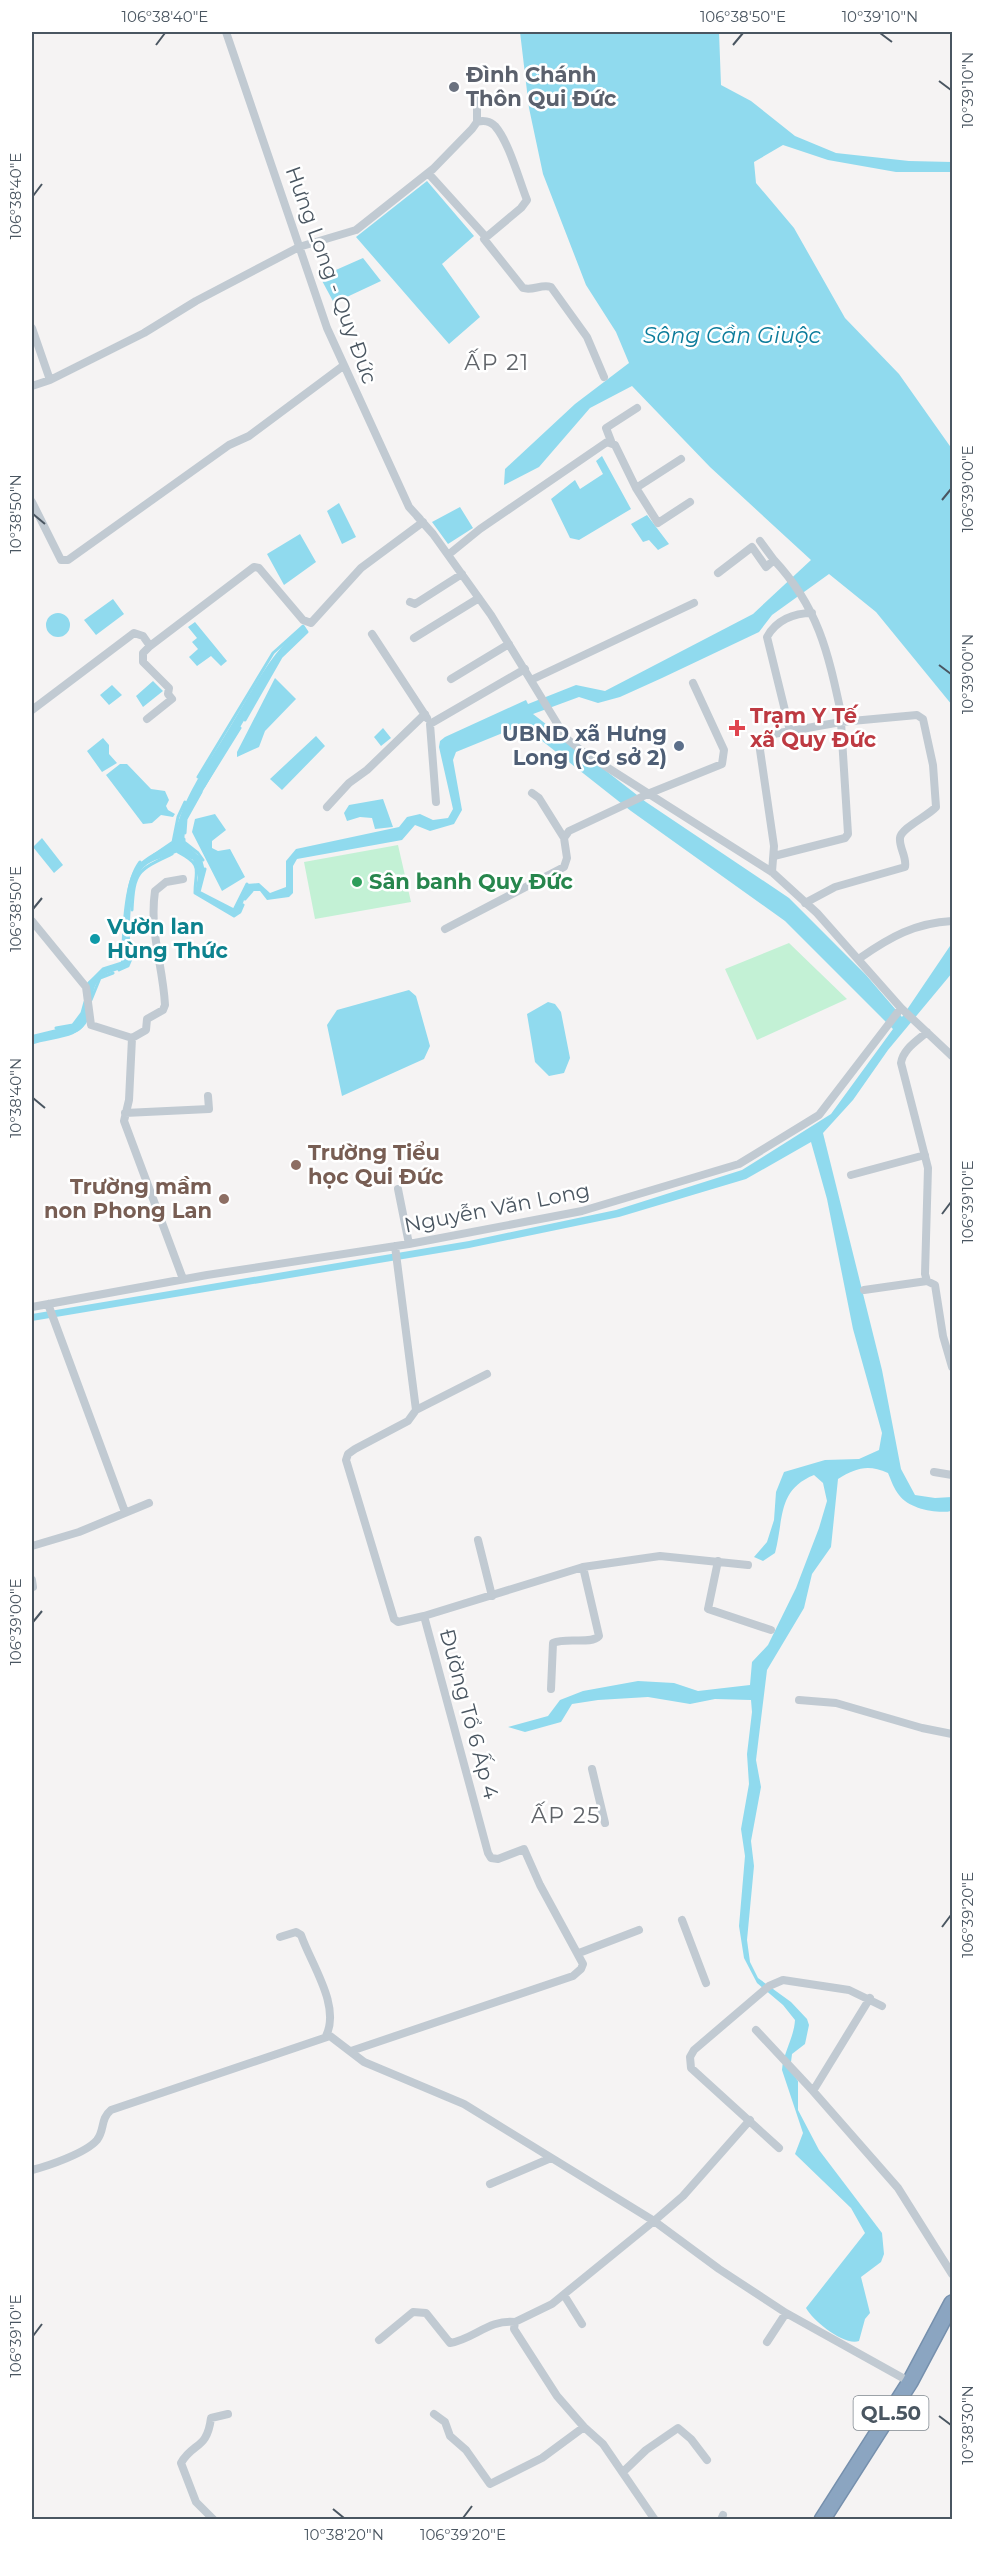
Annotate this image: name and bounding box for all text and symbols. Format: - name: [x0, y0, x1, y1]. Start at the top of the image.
- text: 106°38'40"E: [122, 7, 208, 26]
- text: 106°38'50"E: [700, 7, 786, 26]
- text: 10°39'10"N: [842, 7, 918, 26]
- text: 10°39'10"N: [958, 52, 977, 128]
- place label: Đình Chánh Thôn Qui Đức: [466, 62, 617, 111]
- marker: Đình Chánh Thôn Qui Đức: [447, 80, 461, 94]
- text: 106°38'40"E: [6, 153, 25, 239]
- street label: Hưng Long - Quy Đức: [280, 163, 382, 387]
- water label: Sông Cần Giuộc: [643, 322, 822, 349]
- district label: ẤP 21: [464, 348, 530, 376]
- text: 106°39'00"E: [958, 445, 977, 533]
- text: 10°38'50"N: [6, 474, 25, 554]
- text: 10°39'00"N: [958, 634, 977, 714]
- place label: Trạm Y Tế xã Quy Đức: [750, 703, 877, 752]
- marker: Trạm Y Tế xã Quy Đức: [728, 719, 746, 737]
- place label: UBND xã Hưng Long (Cơ sở 2): [502, 721, 667, 770]
- marker: UBND xã Hưng Long (Cơ sở 2): [672, 739, 686, 753]
- text: 106°38'50"E: [6, 866, 25, 952]
- place label: Sân banh Quy Đức: [369, 869, 574, 894]
- marker: Sân banh Quy Đức: [350, 875, 364, 889]
- place label: Vườn lan Hùng Thức: [106, 914, 228, 963]
- marker: Vườn lan Hùng Thức: [88, 932, 102, 946]
- text: 10°38'40"N: [6, 1058, 25, 1138]
- place label: Trường Tiểu học Qui Đức: [308, 1140, 444, 1189]
- marker: Trường Tiểu học Qui Đức: [289, 1158, 303, 1172]
- text: 106°39'10"E: [958, 1160, 977, 1244]
- place label: Trường mầm non Phong Lan: [44, 1174, 212, 1223]
- street label: Nguyễn Văn Long: [402, 1177, 592, 1238]
- marker: Trường mầm non Phong Lan: [217, 1192, 231, 1206]
- text: 106°39'00"E: [6, 1578, 25, 1666]
- street label: Đường Tổ 6 Ấp 4: [435, 1626, 504, 1802]
- district label: ẤP 25: [531, 1801, 601, 1829]
- text: 106°39'20"E: [958, 1872, 977, 1958]
- text: 106°39'10"E: [6, 2294, 25, 2378]
- text: 10°38'30"N: [958, 2385, 977, 2465]
- road number: QL.50: [854, 2396, 928, 2430]
- text: 10°38'20"N: [304, 2525, 384, 2544]
- text: 106°39'20"E: [420, 2525, 506, 2544]

